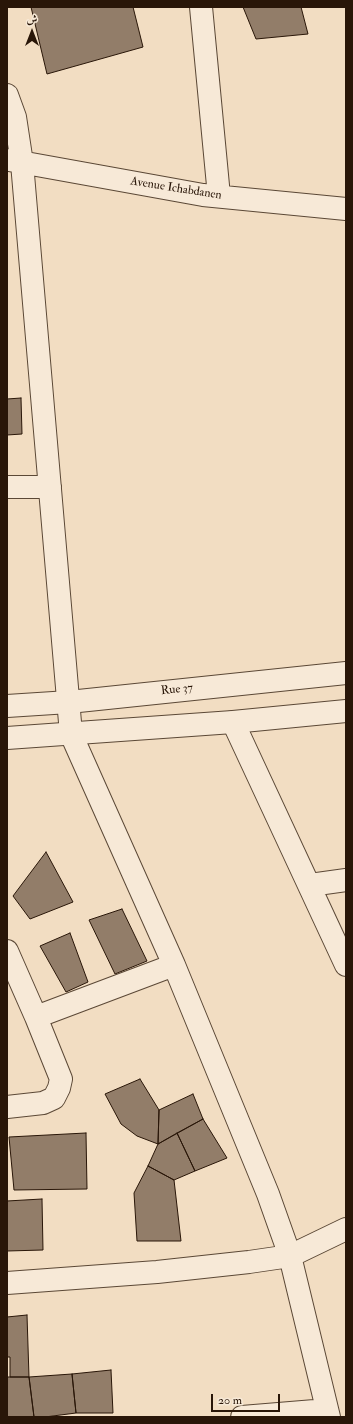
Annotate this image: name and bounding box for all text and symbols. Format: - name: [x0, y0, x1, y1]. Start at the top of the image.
- north arrow: [12, 12, 52, 52]
- text: ش: [27, 13, 37, 26]
- street label: Avenue Ichabdanen: [129, 175, 223, 203]
- street label: Rue 37: [160, 681, 194, 699]
- scale bar: [213, 1386, 282, 1412]
- text: 20 m: [218, 1393, 242, 1408]

